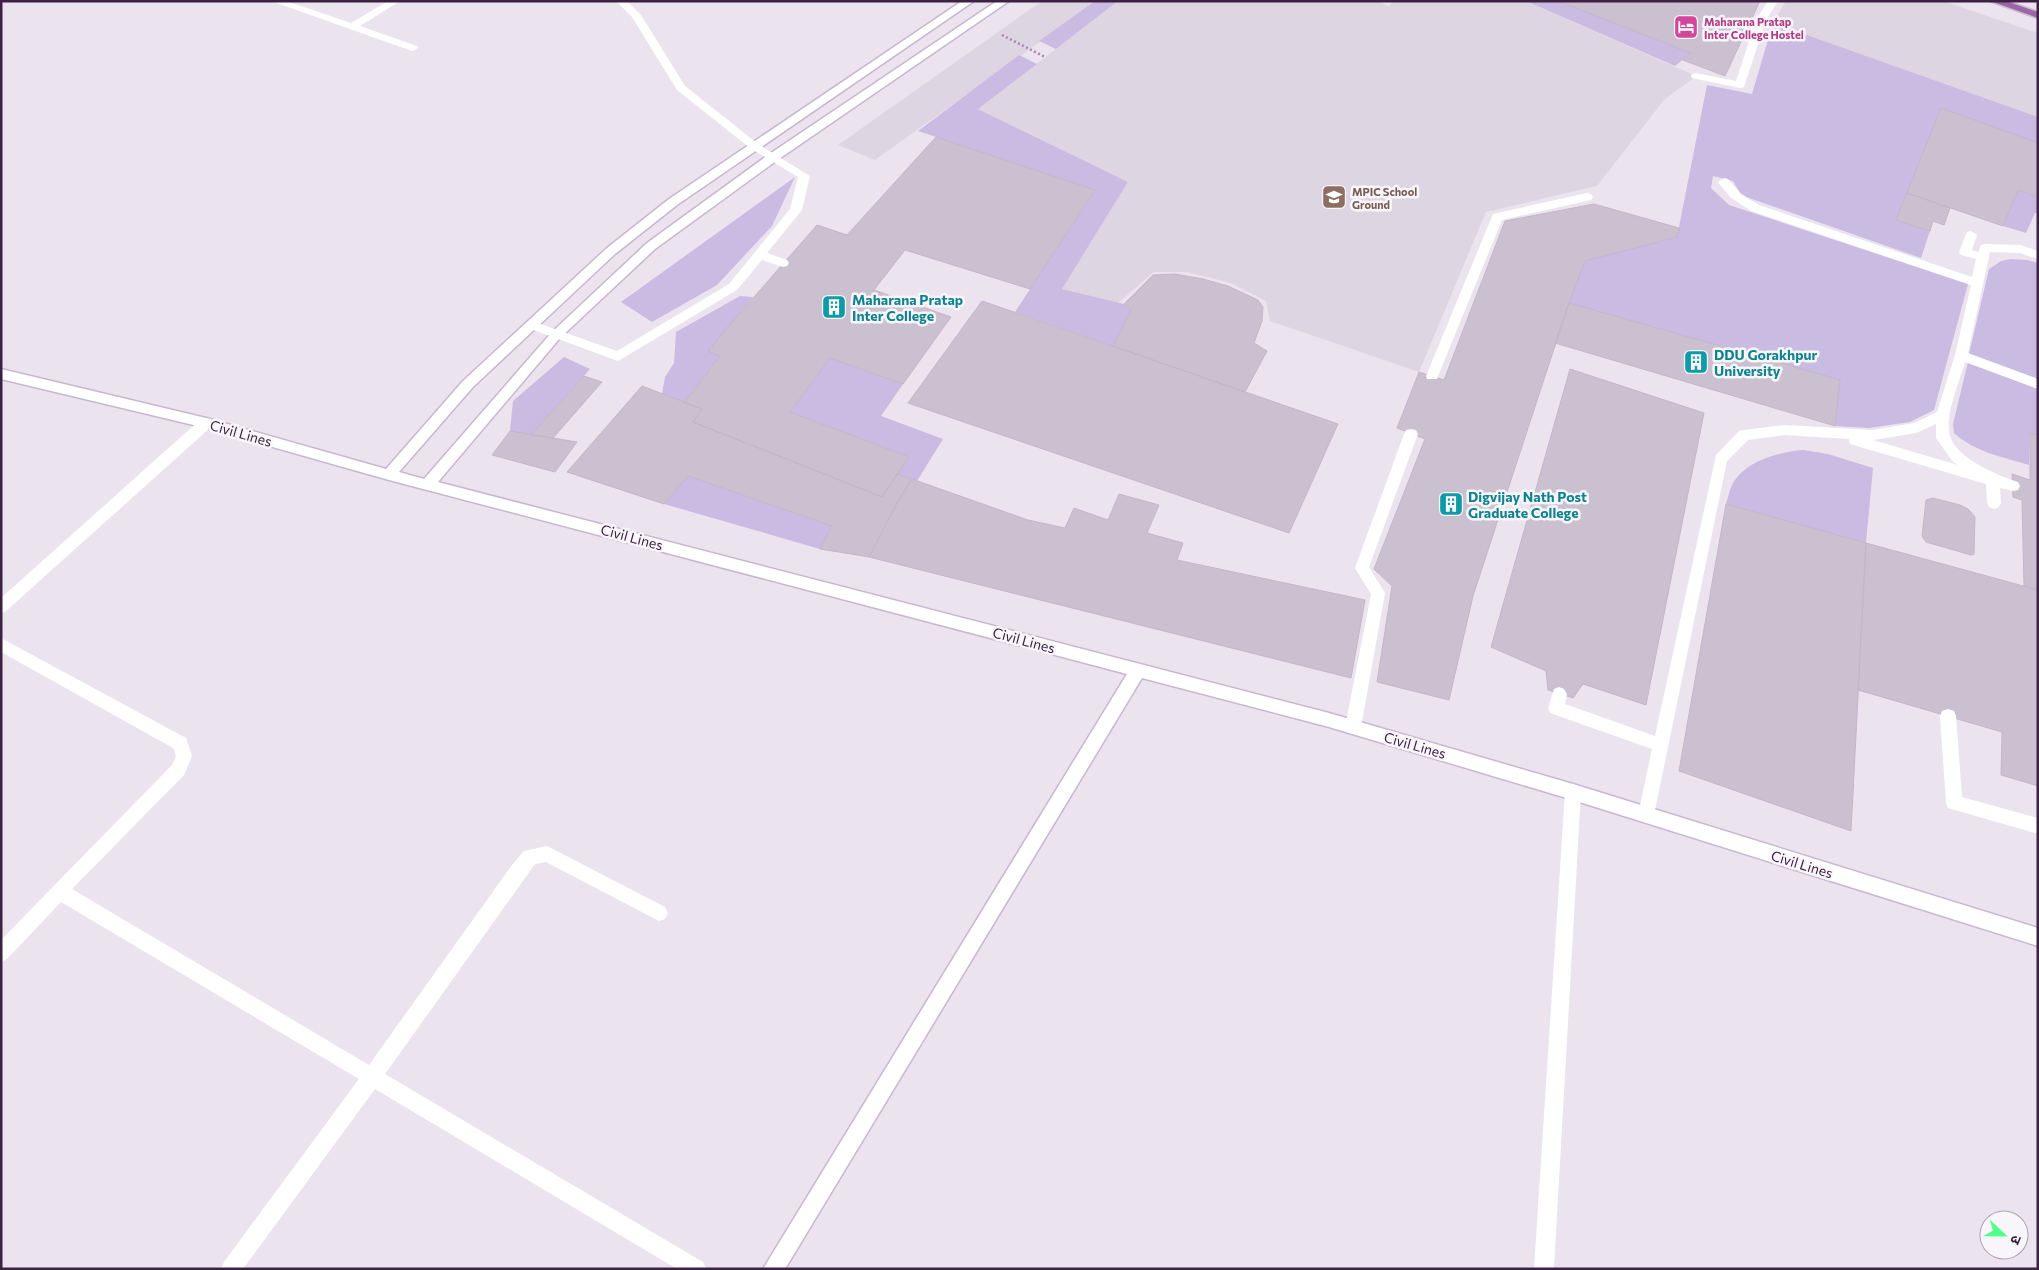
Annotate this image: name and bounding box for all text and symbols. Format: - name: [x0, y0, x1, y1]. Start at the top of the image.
- hotel icon: Maharana Pratap Inter College Hostel: [1673, 14, 1699, 40]
- place label: Maharana Pratap Inter College Hostel: [1704, 15, 1804, 41]
- school or university icon: MPIC School Ground: [1321, 184, 1347, 210]
- place label: MPIC School Ground: [1352, 185, 1417, 211]
- place label: Maharana Pratap Inter College: [852, 291, 963, 324]
- building icon: Maharana Pratap Inter College: [821, 294, 847, 320]
- place label: DDU Gorakhpur University: [1714, 346, 1817, 379]
- building icon: DDU Gorakhpur University: [1683, 349, 1709, 375]
- street label: Civil Lines: [208, 416, 274, 450]
- place label: Digvijay Nath Post Graduate College: [1468, 488, 1587, 521]
- building icon: Digvijay Nath Post Graduate College: [1438, 491, 1464, 517]
- street label: Civil Lines: [599, 521, 665, 553]
- street label: Civil Lines: [991, 624, 1057, 656]
- street label: Civil Lines: [1382, 728, 1448, 762]
- street label: Civil Lines: [1769, 847, 1835, 881]
- north arrow: [1979, 1210, 2029, 1260]
- text: उ: [2007, 1233, 2026, 1248]

